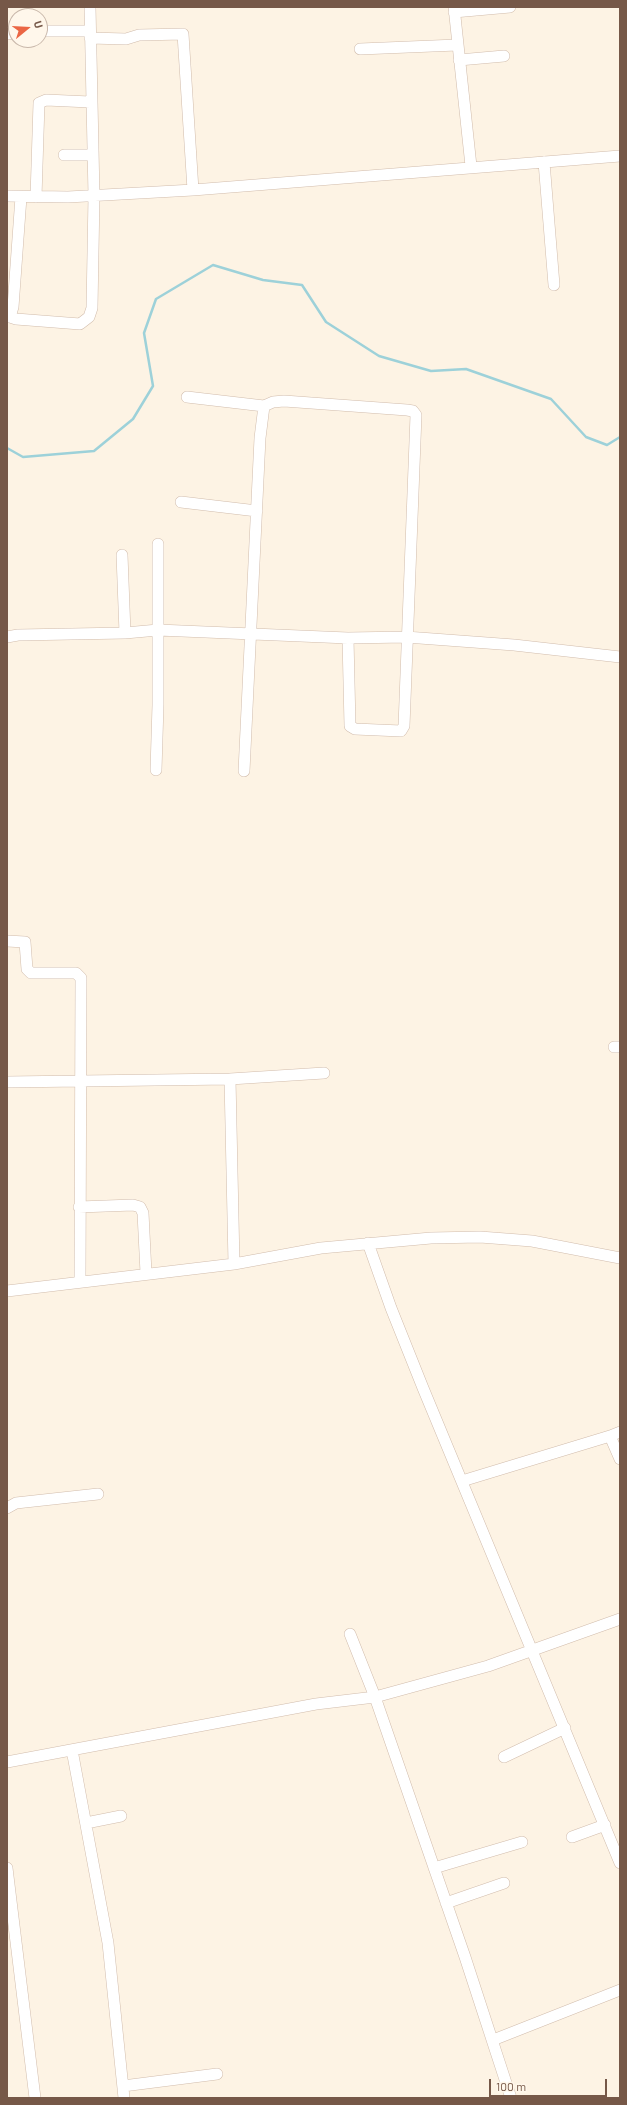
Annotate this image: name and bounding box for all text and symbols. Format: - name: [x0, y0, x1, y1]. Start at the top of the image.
- north arrow: [8, 8, 48, 48]
- text: U: [32, 19, 46, 30]
- scale bar: [491, 2071, 609, 2097]
- text: 100 m: [496, 2079, 526, 2093]

